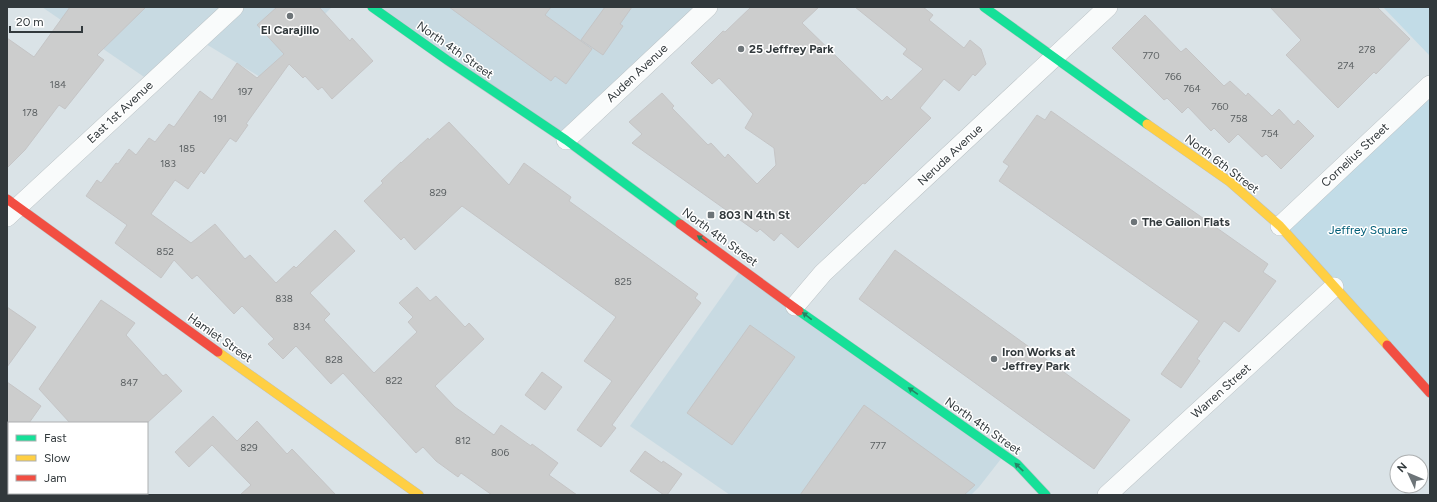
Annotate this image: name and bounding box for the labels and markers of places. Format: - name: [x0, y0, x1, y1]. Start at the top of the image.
- marker: El Carajillo: [285, 11, 295, 21]
- place label: El Carajillo: [261, 23, 319, 37]
- place label: 25 Jeffrey Park: [749, 42, 834, 56]
- marker: 25 Jeffrey Park: [736, 44, 746, 54]
- place label: 803 N 4th St: [719, 208, 790, 222]
- marker: 803 N 4th St: [706, 210, 716, 220]
- place label: The Galion Flats: [1142, 215, 1230, 229]
- marker: The Galion Flats: [1129, 217, 1139, 227]
- place label: Iron Works at Jeffrey Park: [1002, 345, 1076, 373]
- marker: Iron Works at Jeffrey Park: [989, 354, 999, 364]

